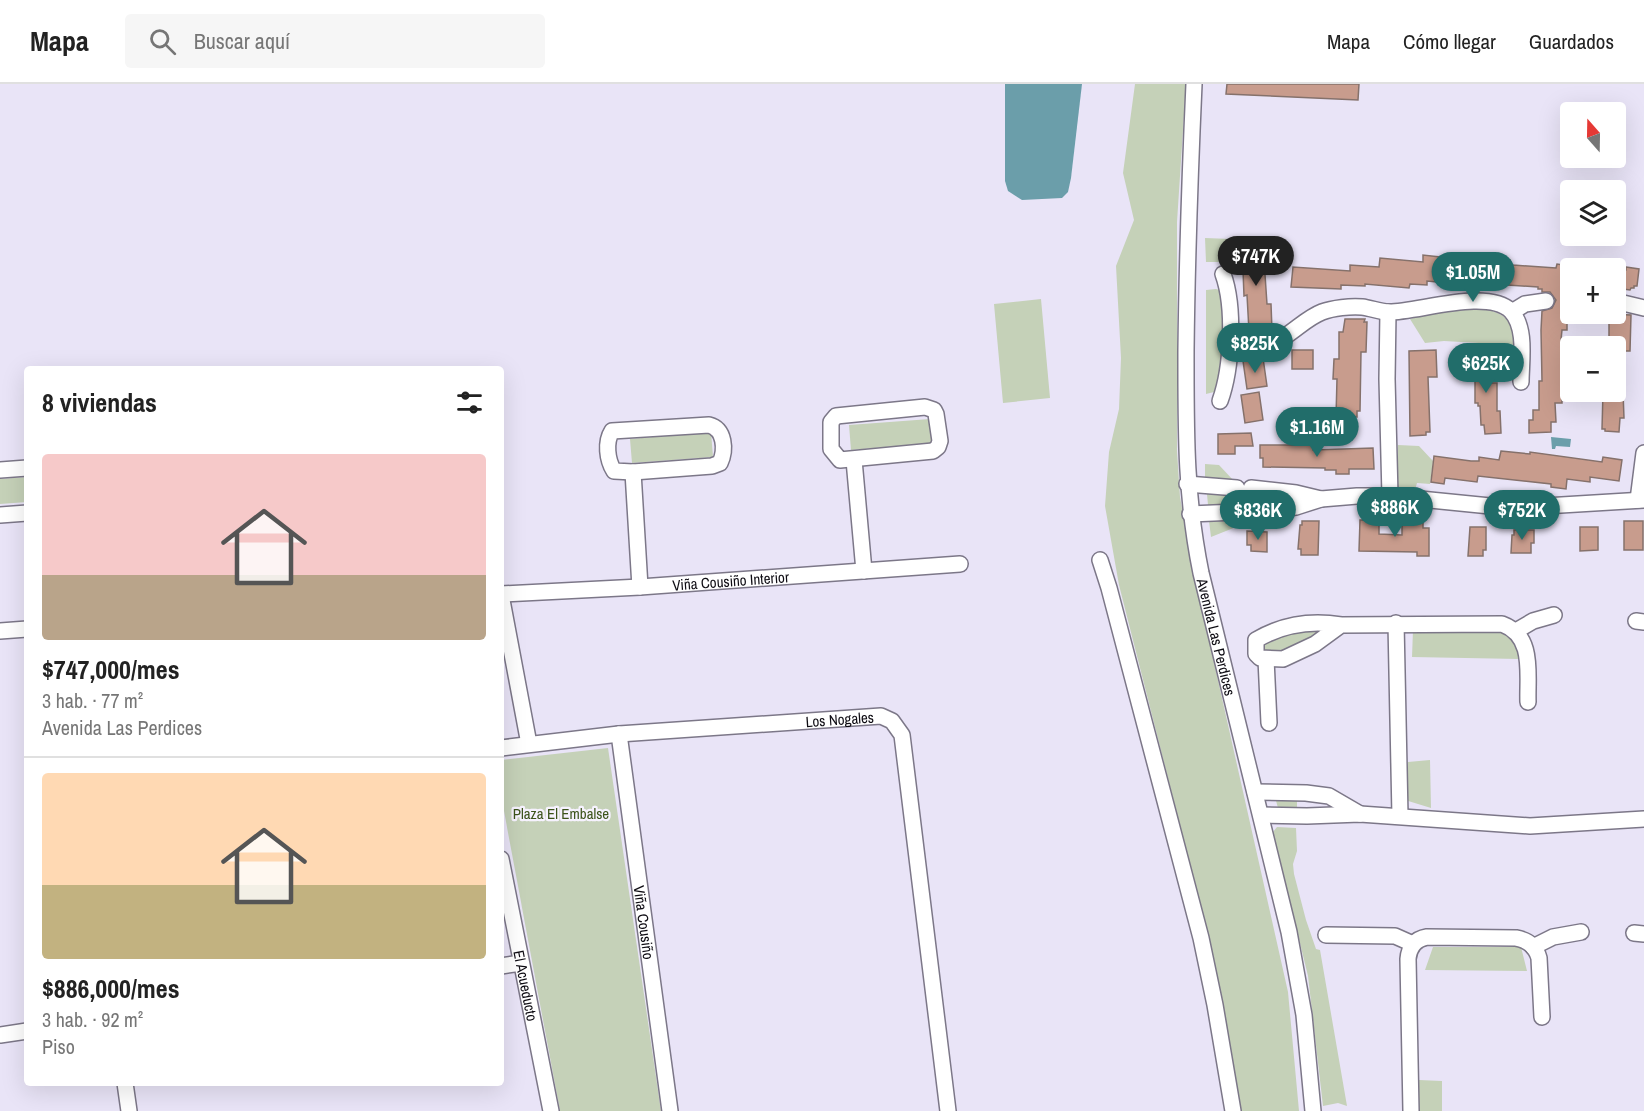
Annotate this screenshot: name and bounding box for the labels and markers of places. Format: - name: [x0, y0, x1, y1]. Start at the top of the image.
- pin: $747K: [1214, 236, 1298, 287]
- pin: $1.05M: [1424, 252, 1522, 303]
- pin: $825K: [1213, 323, 1297, 374]
- pin: $625K: [1444, 343, 1528, 394]
- pin: $1.16M: [1268, 407, 1366, 458]
- pin: $886K: [1353, 487, 1437, 538]
- pin: $836K: [1216, 490, 1300, 541]
- pin: $752K: [1480, 490, 1564, 541]

